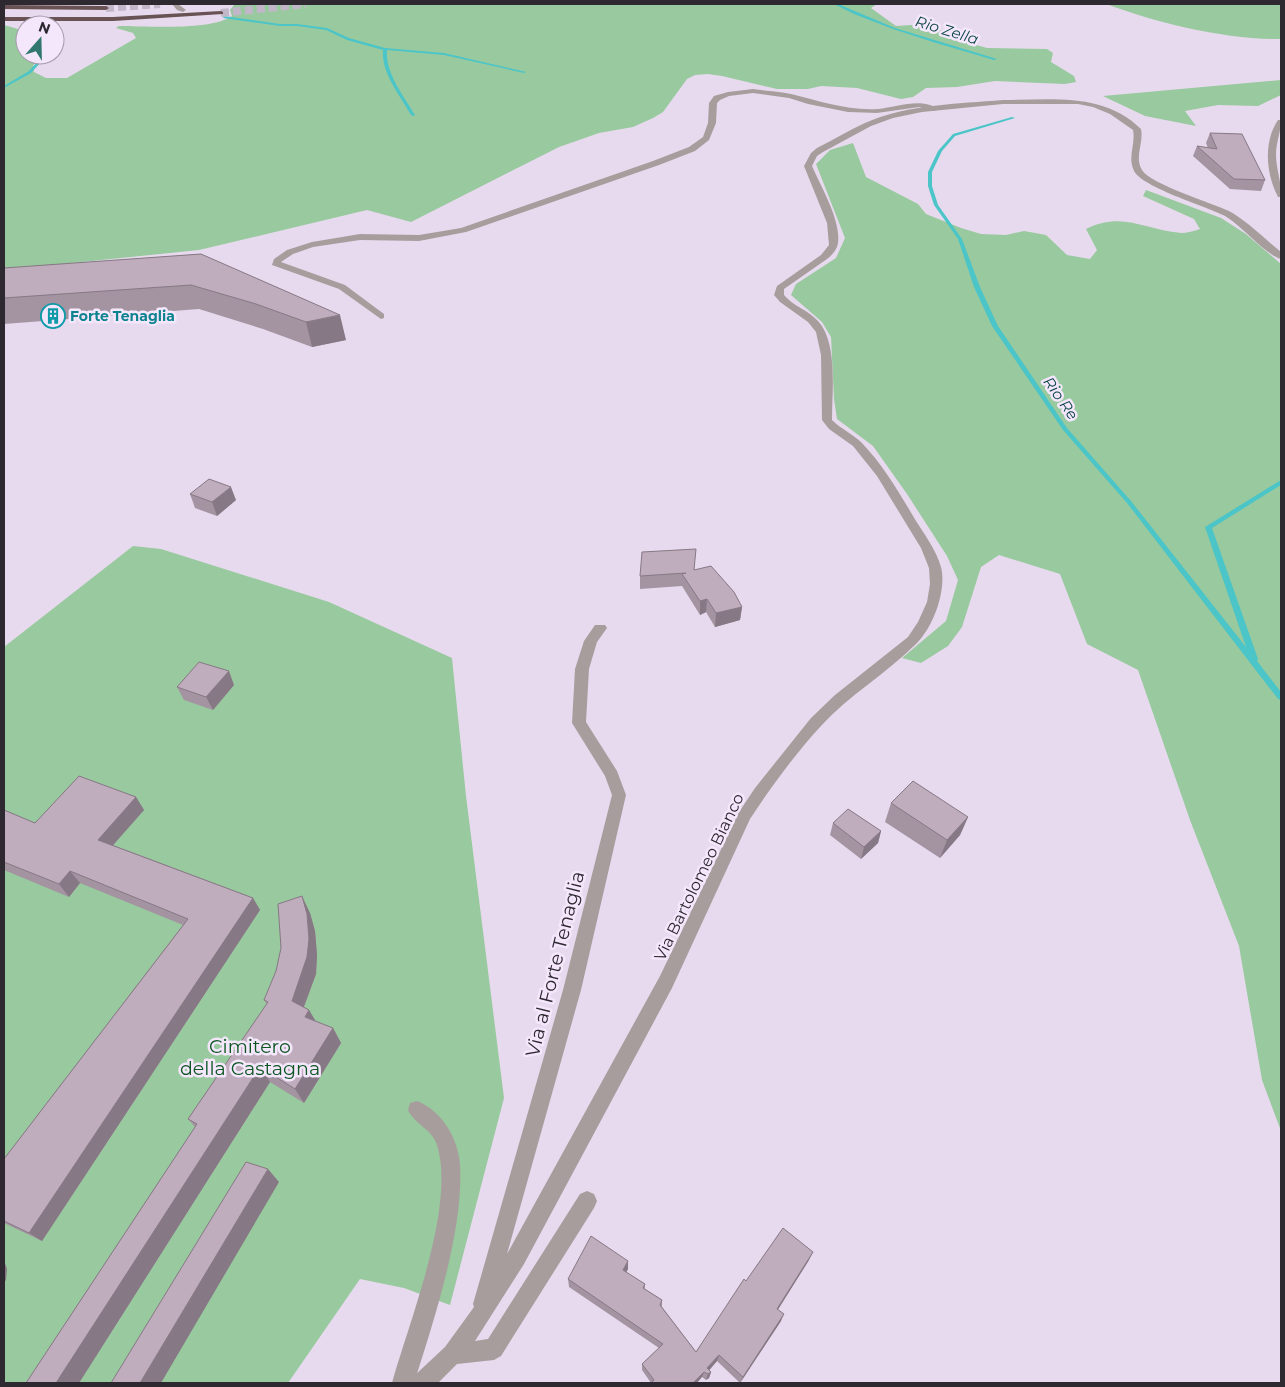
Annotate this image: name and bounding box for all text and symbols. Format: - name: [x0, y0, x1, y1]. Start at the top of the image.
- water label: Rio Zella: [913, 11, 981, 49]
- north arrow: [15, 15, 65, 65]
- text: N: [36, 17, 53, 38]
- building icon: Forte Tenaglia: [40, 303, 66, 329]
- place label: Forte Tenaglia: [70, 307, 175, 325]
- water label: Rio Re: [1039, 373, 1083, 423]
- street label: Via Bartolomeo Bianco: [650, 790, 748, 964]
- street label: Via al Forte Tenaglia: [521, 869, 589, 1059]
- park label: Cimitero della Castagna: [180, 1035, 320, 1080]

